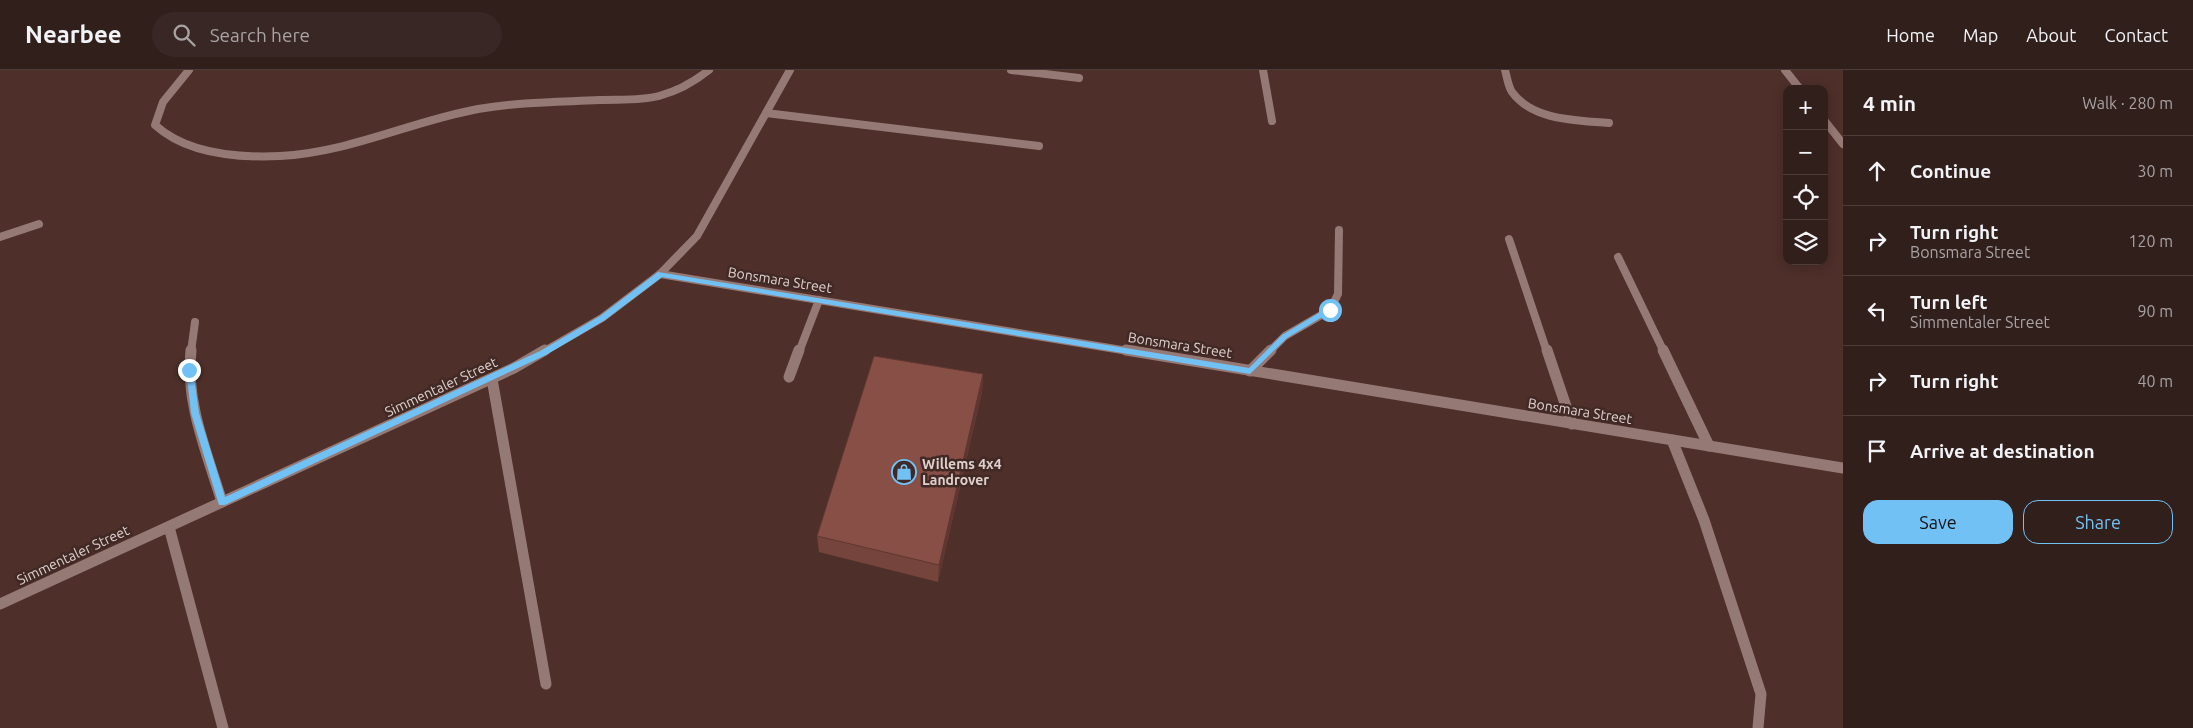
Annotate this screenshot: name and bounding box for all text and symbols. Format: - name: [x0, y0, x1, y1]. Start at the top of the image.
- search box: [152, 12, 502, 57]
- text: Nearbee: [25, 21, 122, 48]
- icon: search: [170, 21, 198, 49]
- text: Search here: [210, 24, 310, 46]
- text: Home: [1886, 25, 1935, 45]
- text: Map: [1963, 25, 1998, 45]
- text: About: [2026, 25, 2076, 45]
- text: Contact: [2104, 25, 2168, 45]
- map controls: [1783, 85, 1828, 265]
- button: +: [1783, 85, 1828, 130]
- text: 4 min: [1863, 91, 1916, 115]
- text: Walk · 280 m: [2082, 94, 2173, 112]
- button: −: [1783, 130, 1828, 175]
- icon: ahead: [1863, 157, 1891, 185]
- text: Continue: [1910, 160, 1991, 182]
- text: 30 m: [2137, 162, 2173, 180]
- button: locate: [1783, 175, 1828, 220]
- button: layers: [1783, 220, 1828, 265]
- text: Turn right: [1910, 221, 1998, 243]
- icon: right: [1863, 227, 1891, 255]
- text: 120 m: [2128, 232, 2173, 250]
- text: Bonsmara Street: [1910, 243, 2030, 261]
- street label: Bonsmara Street: [727, 264, 834, 296]
- text: Turn left: [1910, 291, 1988, 313]
- icon: left: [1863, 297, 1891, 325]
- route start: [1319, 299, 1342, 322]
- text: 90 m: [2137, 302, 2173, 320]
- text: Simmentaler Street: [1910, 313, 2050, 331]
- street label: Bonsmara Street: [1127, 329, 1234, 361]
- street label: Simmentaler Street: [382, 354, 500, 420]
- route end: [178, 359, 201, 382]
- icon: right: [1863, 367, 1891, 395]
- text: Turn right: [1910, 370, 1998, 392]
- text: 40 m: [2137, 372, 2173, 390]
- street label: Bonsmara Street: [1527, 395, 1634, 427]
- icon: arrive: [1863, 437, 1891, 465]
- text: Arrive at destination: [1910, 440, 2095, 462]
- place label: Willems 4x4 Landrover: [922, 456, 1002, 488]
- shop icon: Willems 4x4 Landrover: [891, 459, 917, 485]
- button: Save: [1863, 500, 2013, 544]
- button: Share: [2023, 500, 2173, 544]
- street label: Simmentaler Street: [14, 522, 132, 588]

